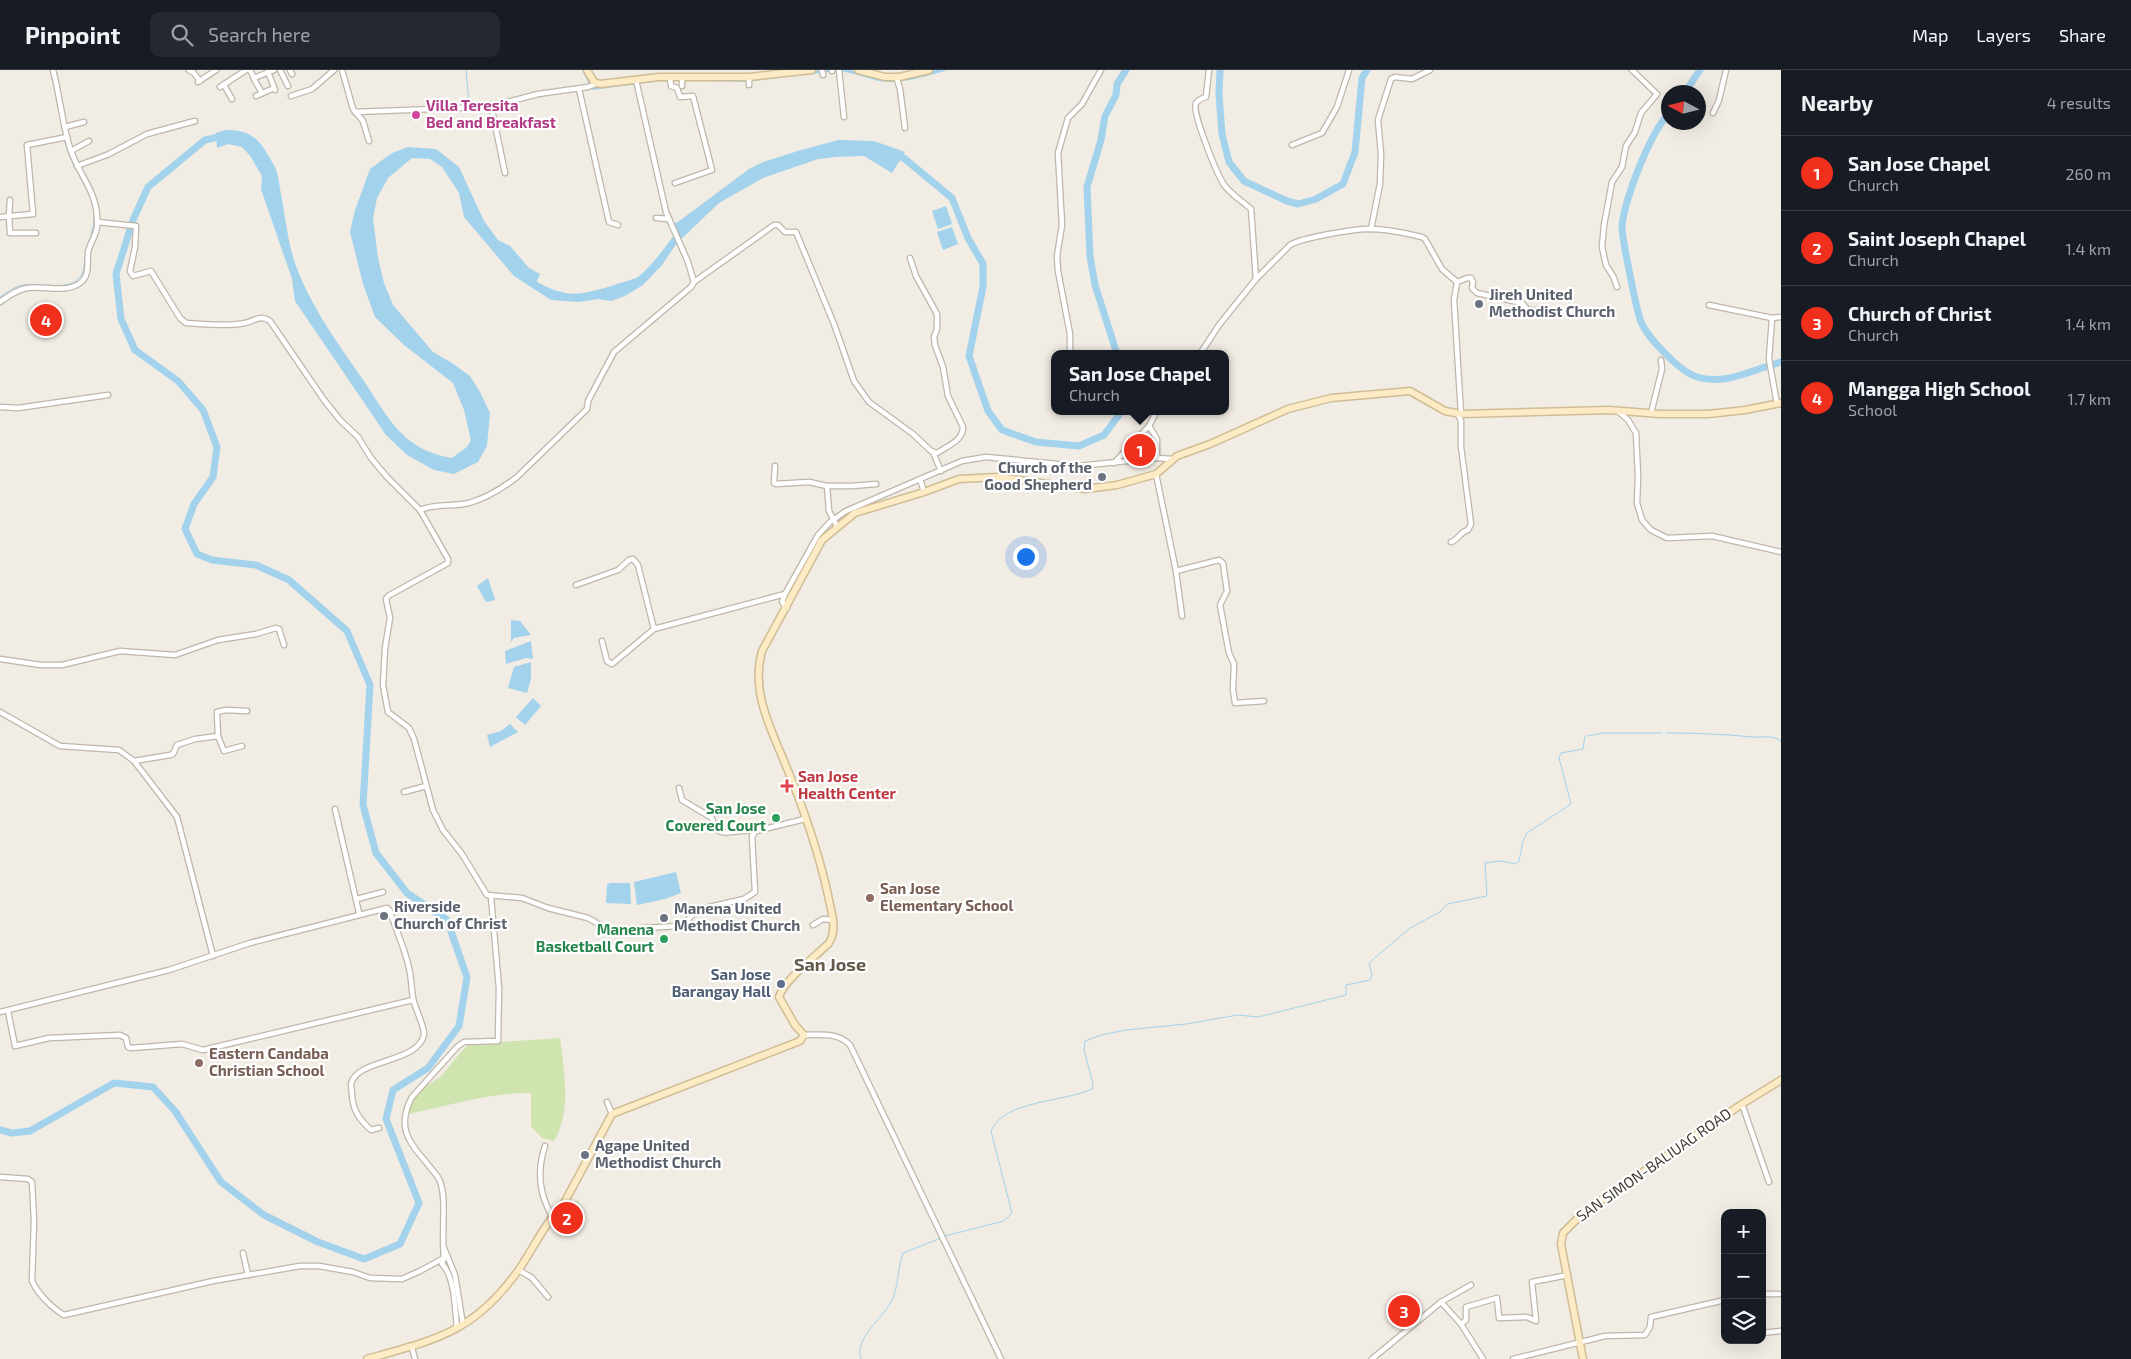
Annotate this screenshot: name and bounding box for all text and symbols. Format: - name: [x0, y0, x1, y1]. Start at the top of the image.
- search box: [150, 12, 500, 57]
- text: Pinpoint: [25, 20, 120, 49]
- icon: search: [168, 21, 196, 49]
- text: Search here: [208, 23, 310, 46]
- text: Map: [1912, 24, 1948, 46]
- text: Layers: [1976, 24, 2031, 46]
- text: Share: [2059, 24, 2106, 46]
- north arrow: [1661, 85, 1706, 130]
- text: Nearby: [1801, 90, 1873, 115]
- text: 4 results: [2047, 93, 2111, 112]
- place label: Villa Teresita Bed and Breakfast: [426, 96, 556, 131]
- marker: Villa Teresita Bed and Breakfast: [410, 109, 422, 121]
- text: San Jose Chapel: [1848, 152, 1990, 175]
- text: 1: [1814, 164, 1820, 183]
- text: 260 m: [2066, 164, 2111, 183]
- text: Church: [1848, 175, 1899, 194]
- text: Saint Joseph Chapel: [1848, 227, 2026, 250]
- text: 2: [1812, 239, 1822, 258]
- text: 1.4 km: [2066, 239, 2111, 258]
- text: Church: [1848, 250, 1899, 269]
- place label: Jireh United Methodist Church: [1489, 285, 1615, 320]
- marker: Jireh United Methodist Church: [1473, 298, 1485, 310]
- pin: 4: [30, 301, 62, 339]
- text: Church of Christ: [1848, 302, 1991, 325]
- text: 3: [1812, 314, 1822, 333]
- text: 1.4 km: [2066, 314, 2111, 333]
- text: Church: [1848, 325, 1899, 344]
- popup: [1051, 350, 1229, 415]
- text: San Jose Chapel: [1069, 362, 1211, 385]
- text: Mangga High School: [1848, 377, 2030, 400]
- text: Church: [1069, 385, 1120, 404]
- text: 4: [1812, 389, 1822, 408]
- text: 1.7 km: [2068, 389, 2111, 408]
- text: School: [1848, 400, 1897, 419]
- pin: 1: [1124, 431, 1156, 469]
- place label: Church of the Good Shepherd: [984, 458, 1092, 493]
- marker: Church of the Good Shepherd: [1096, 471, 1108, 483]
- your location: [1013, 544, 1039, 570]
- place label: San Jose Health Center: [798, 767, 896, 802]
- marker: San Jose Health Center: [780, 779, 794, 793]
- place label: San Jose Covered Court: [666, 799, 766, 834]
- marker: San Jose Covered Court: [770, 812, 782, 824]
- place label: San Jose Elementary School: [880, 879, 1013, 915]
- marker: San Jose Elementary School: [864, 892, 876, 904]
- place label: Riverside Church of Christ: [394, 897, 507, 932]
- place label: Manena United Methodist Church: [674, 899, 800, 934]
- marker: Riverside Church of Christ: [378, 910, 390, 922]
- marker: Manena United Methodist Church: [658, 912, 670, 924]
- place label: Manena Basketball Court: [536, 920, 654, 955]
- marker: Manena Basketball Court: [658, 933, 670, 945]
- district label: San Jose: [794, 953, 866, 975]
- place label: San Jose Barangay Hall: [672, 965, 771, 1001]
- marker: San Jose Barangay Hall: [775, 978, 787, 990]
- place label: Eastern Candaba Christian School: [209, 1044, 329, 1079]
- marker: Eastern Candaba Christian School: [193, 1057, 205, 1069]
- street label: SAN SIMON-BALIUAG ROAD: [1572, 1104, 1734, 1225]
- place label: Agape United Methodist Church: [595, 1136, 721, 1171]
- marker: Agape United Methodist Church: [579, 1149, 591, 1161]
- pin: 2: [551, 1199, 583, 1237]
- map controls: [1721, 1209, 1766, 1344]
- button: +: [1721, 1209, 1766, 1254]
- button: −: [1721, 1254, 1766, 1299]
- pin: 3: [1388, 1292, 1420, 1330]
- button: layers: [1721, 1299, 1766, 1344]

